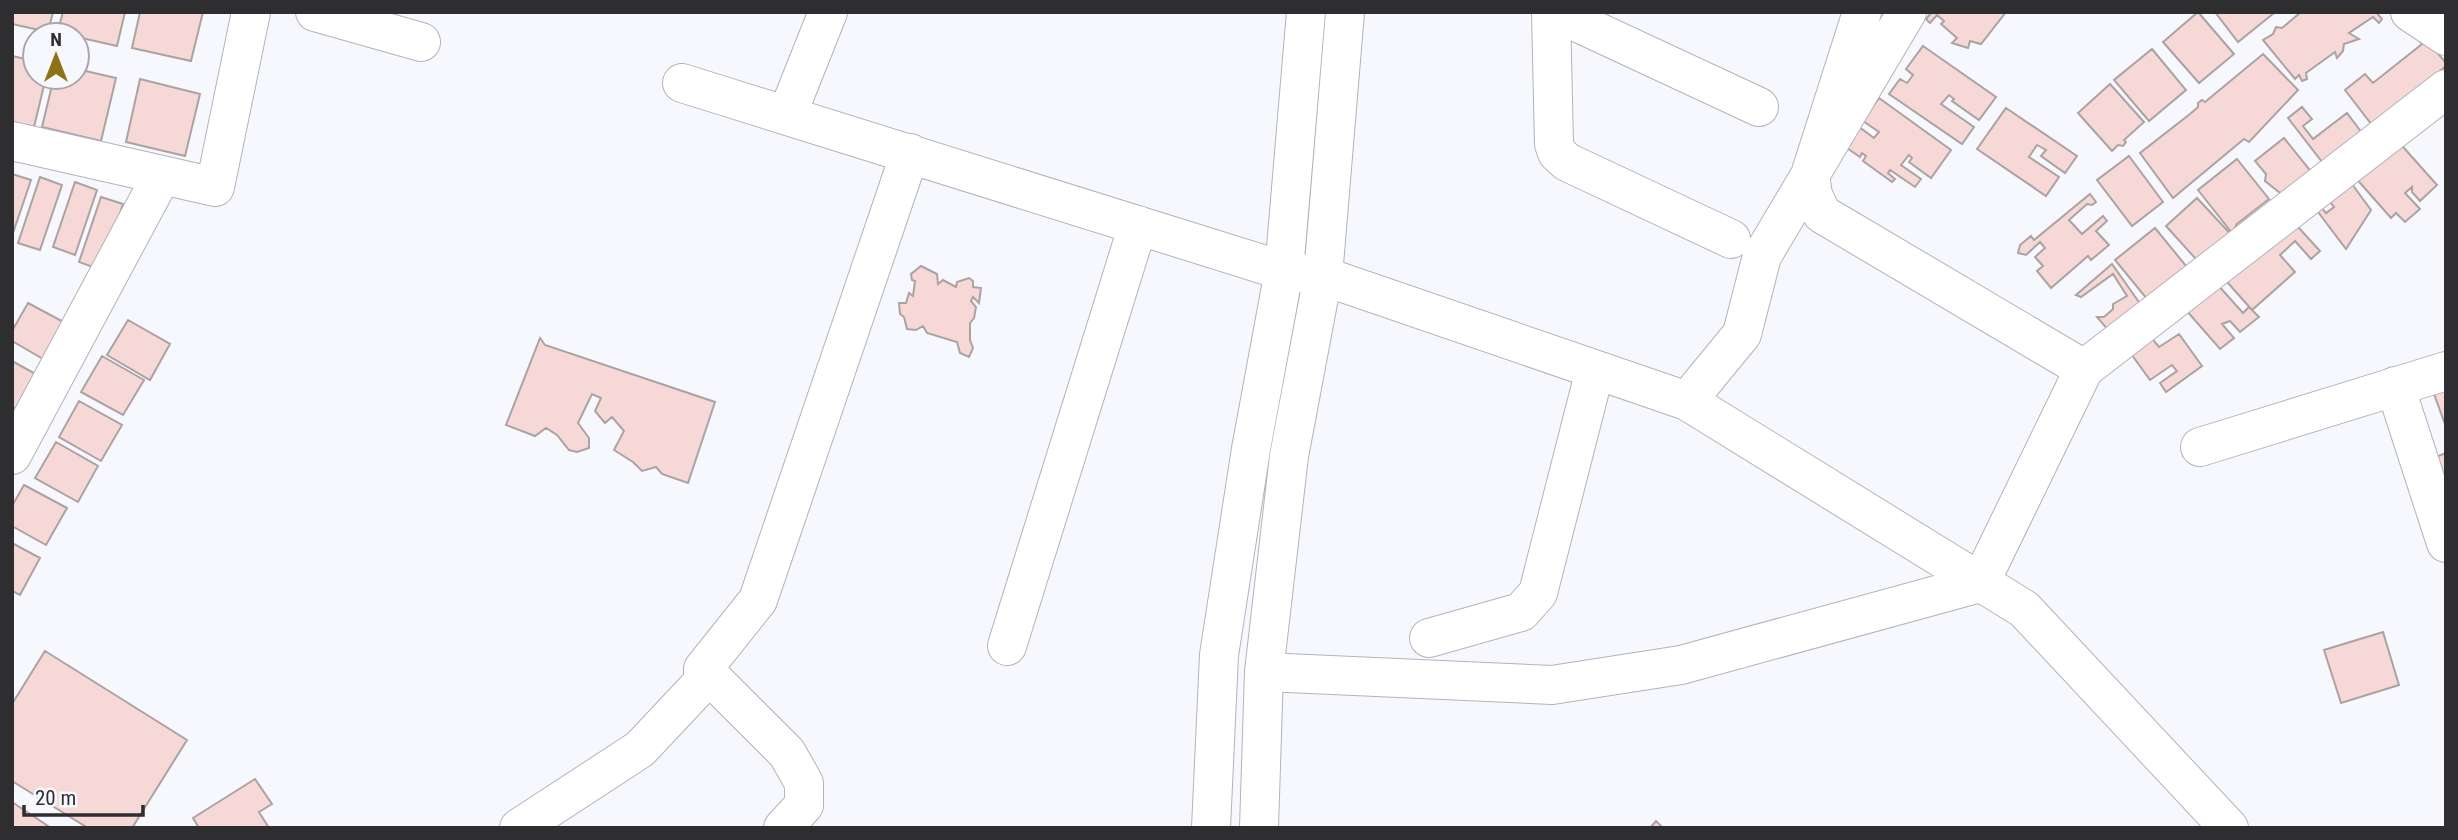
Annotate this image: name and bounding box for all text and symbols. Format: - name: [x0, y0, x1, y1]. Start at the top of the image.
- north arrow: [21, 21, 91, 91]
- text: N: [50, 28, 62, 51]
- scale bar: [24, 774, 144, 818]
- text: 20 m: [35, 786, 76, 810]

